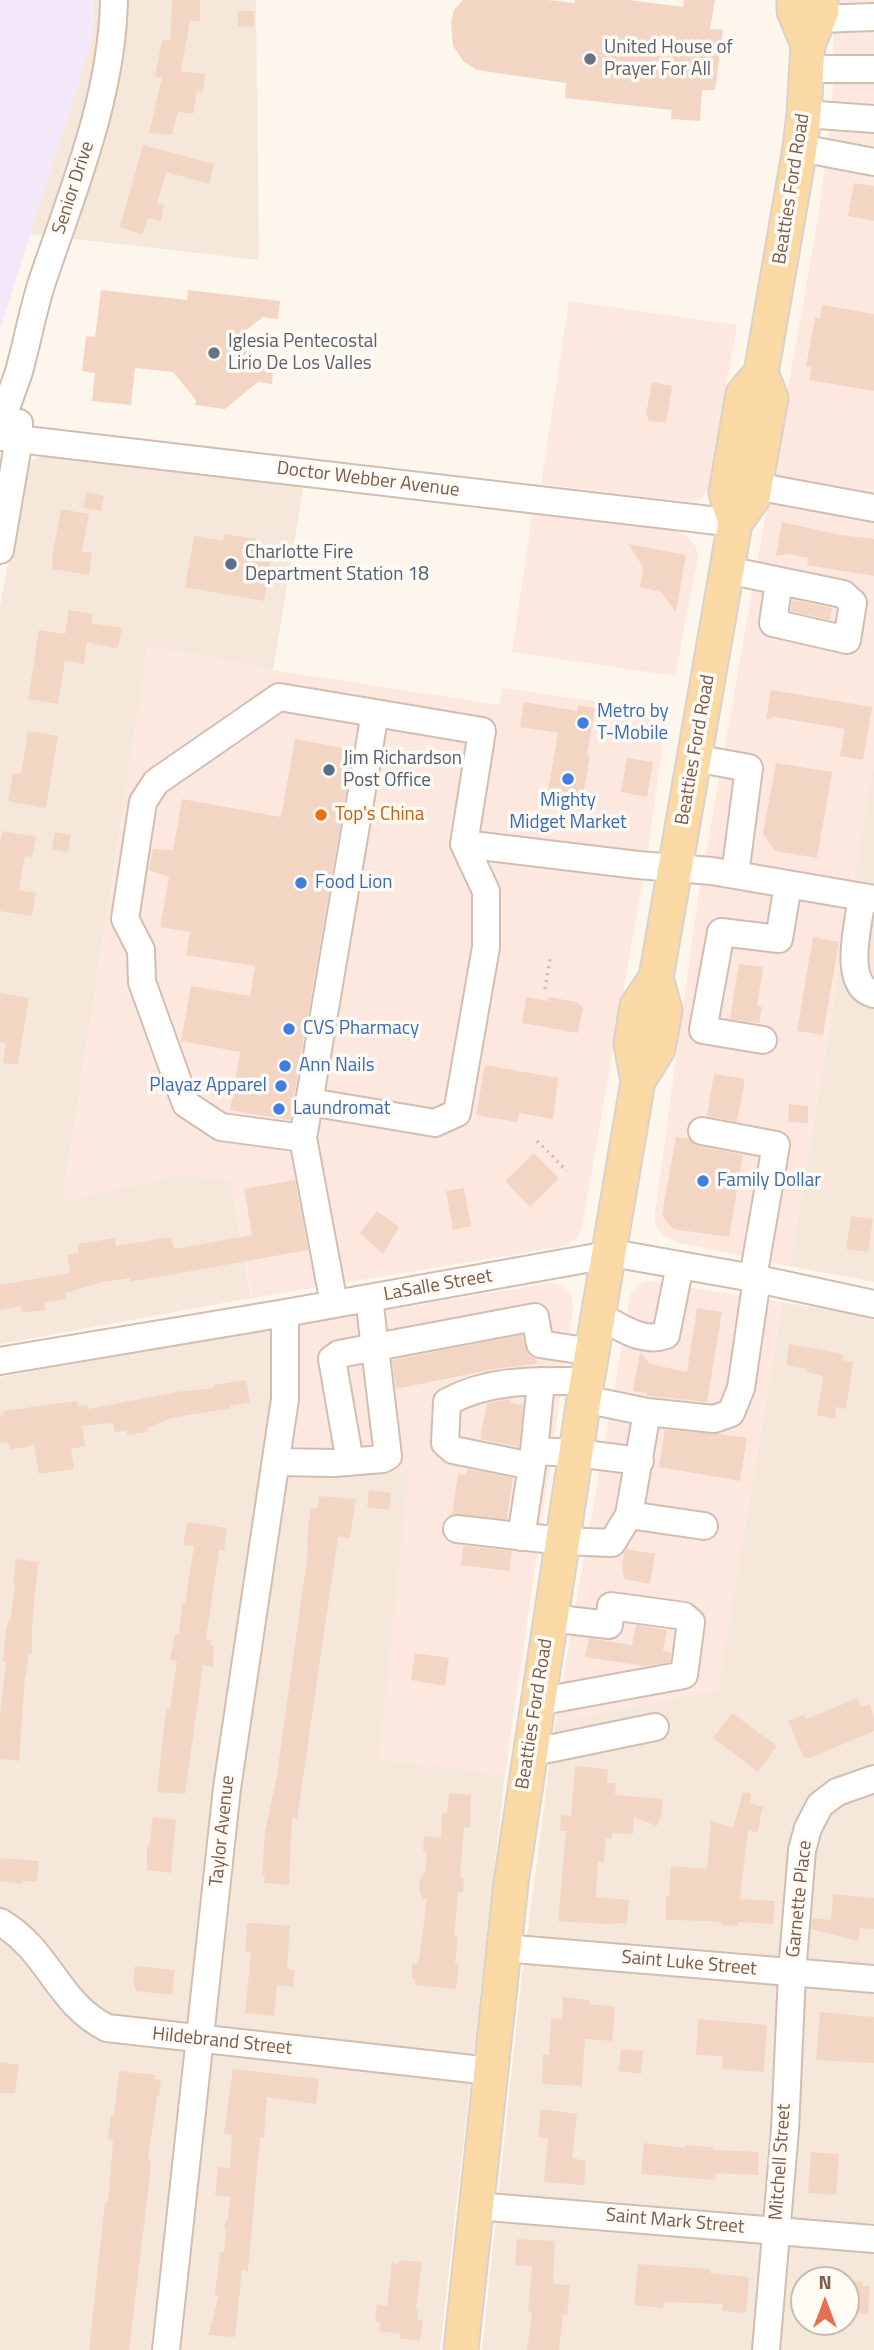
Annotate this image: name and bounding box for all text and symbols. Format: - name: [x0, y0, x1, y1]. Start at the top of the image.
- place label: United House of Prayer For All: [604, 37, 733, 81]
- marker: United House of Prayer For All: [582, 51, 598, 67]
- street label: Beatties Ford Road: [769, 112, 815, 266]
- street label: Senior Drive: [48, 139, 100, 237]
- place label: Iglesia Pentecostal Lirio De Los Valles: [228, 331, 378, 375]
- marker: Iglesia Pentecostal Lirio De Los Valles: [206, 345, 222, 361]
- street label: Doctor Webber Avenue: [275, 457, 461, 503]
- place label: Charlotte Fire Department Station 18: [245, 542, 429, 586]
- marker: Charlotte Fire Department Station 18: [223, 556, 239, 572]
- street label: Beatties Ford Road: [672, 673, 720, 827]
- place label: Metro by T-Mobile: [597, 701, 669, 745]
- marker: Metro by T-Mobile: [575, 715, 591, 731]
- place label: Jim Richardson Post Office: [343, 748, 462, 792]
- marker: Jim Richardson Post Office: [321, 762, 337, 778]
- marker: Mighty Midget Market: [560, 771, 576, 787]
- place label: Mighty Midget Market: [509, 790, 627, 834]
- place label: Top's China: [335, 804, 424, 826]
- marker: Top's China: [313, 807, 329, 823]
- place label: Food Lion: [315, 872, 392, 894]
- marker: Food Lion: [293, 875, 309, 891]
- place label: CVS Pharmacy: [303, 1018, 419, 1040]
- marker: CVS Pharmacy: [281, 1021, 297, 1037]
- place label: Ann Nails: [299, 1055, 375, 1077]
- marker: Ann Nails: [277, 1058, 293, 1074]
- place label: Playaz Apparel: [149, 1075, 267, 1097]
- marker: Playaz Apparel: [273, 1078, 289, 1094]
- place label: Laundromat: [293, 1098, 390, 1120]
- marker: Laundromat: [271, 1101, 287, 1117]
- place label: Family Dollar: [717, 1170, 821, 1192]
- marker: Family Dollar: [695, 1173, 711, 1189]
- street label: LaSalle Street: [382, 1265, 494, 1307]
- street label: Beatties Ford Road: [512, 1637, 558, 1791]
- street label: Taylor Avenue: [206, 1774, 240, 1888]
- street label: Garnette Place: [783, 1839, 817, 1959]
- street label: Saint Luke Street: [620, 1947, 758, 1981]
- street label: Hildebrand Street: [151, 2023, 293, 2061]
- street label: Mitchell Street: [766, 2103, 796, 2221]
- street label: Saint Mark Street: [605, 2205, 745, 2239]
- north arrow: [790, 2266, 860, 2336]
- text: N: [818, 2267, 832, 2296]

